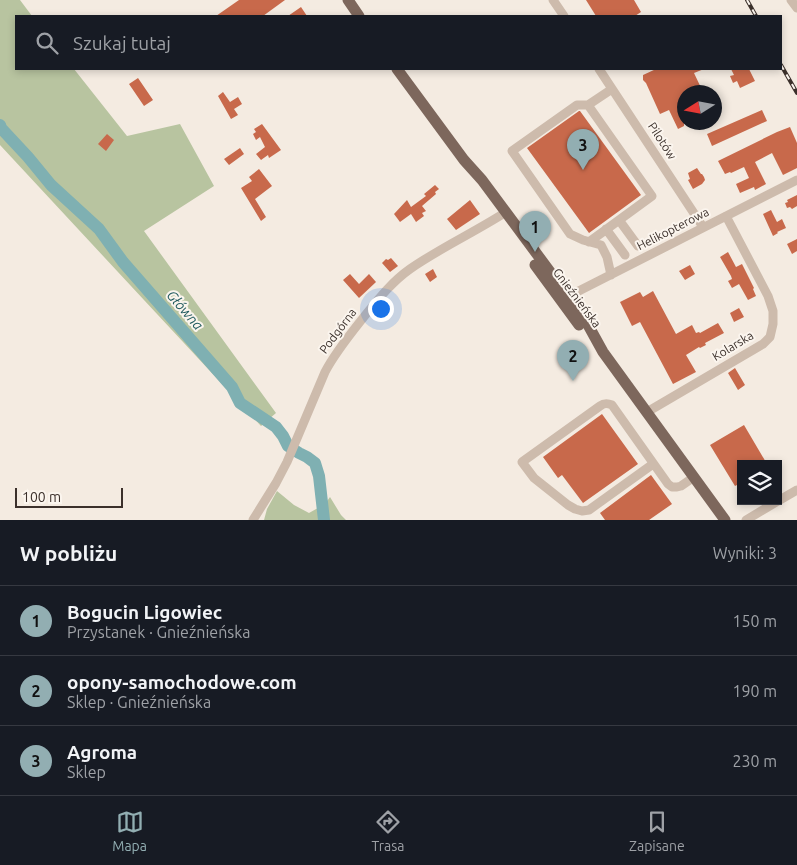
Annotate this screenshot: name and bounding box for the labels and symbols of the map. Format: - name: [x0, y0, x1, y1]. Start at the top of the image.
- north arrow: [677, 85, 722, 130]
- street label: Pilotów: [646, 120, 679, 162]
- pin: 3: [567, 129, 599, 170]
- street label: Helikopterowa: [635, 205, 711, 252]
- pin: 1: [519, 211, 551, 252]
- street label: Gnieźnieńska: [551, 266, 604, 330]
- water label: Główna: [164, 287, 207, 333]
- your location: [368, 296, 394, 322]
- street label: Podgórna: [317, 306, 359, 356]
- street label: Kolarska: [710, 328, 756, 363]
- pin: 2: [557, 340, 589, 381]
- scale bar: [15, 485, 122, 508]

